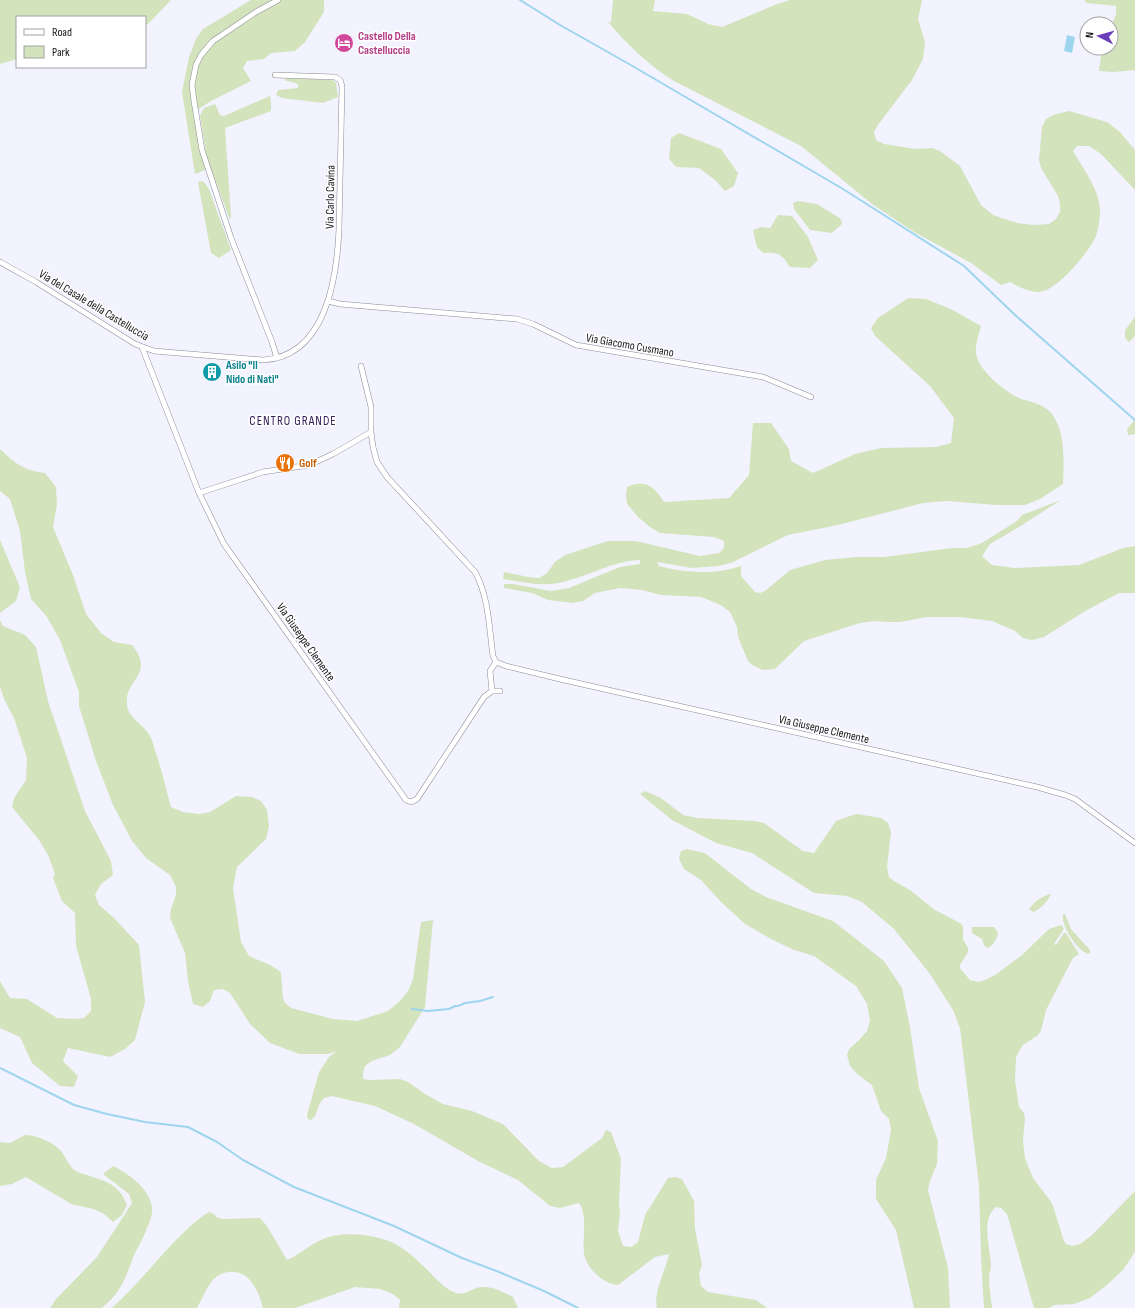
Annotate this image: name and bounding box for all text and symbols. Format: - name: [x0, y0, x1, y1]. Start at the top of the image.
- legend: [16, 16, 146, 68]
- north arrow: [1079, 16, 1119, 56]
- text: Road: [52, 25, 72, 40]
- place label: Castello Della Castelluccia: [358, 29, 416, 58]
- text: N: [1083, 31, 1096, 39]
- hotel icon: Castello Della Castelluccia: [333, 32, 355, 54]
- text: Park: [52, 45, 70, 60]
- street label: Via Carlo Cavina: [322, 165, 339, 229]
- street label: Via del Casale della Castelluccia: [36, 267, 152, 344]
- street label: Via Giacomo Cusmano: [585, 330, 675, 361]
- place label: Asilo "Il Nido di Natì": [225, 358, 279, 387]
- building icon: Asilo "Il Nido di Natì": [201, 361, 223, 383]
- district label: CENTRO GRANDE: [249, 413, 337, 429]
- restaurant icon: Golf: [274, 452, 296, 474]
- place label: Golf: [299, 456, 317, 471]
- street label: Via Giuseppe Clemente: [273, 600, 338, 685]
- street label: VIa Giuseppe Clemente: [777, 712, 871, 747]

